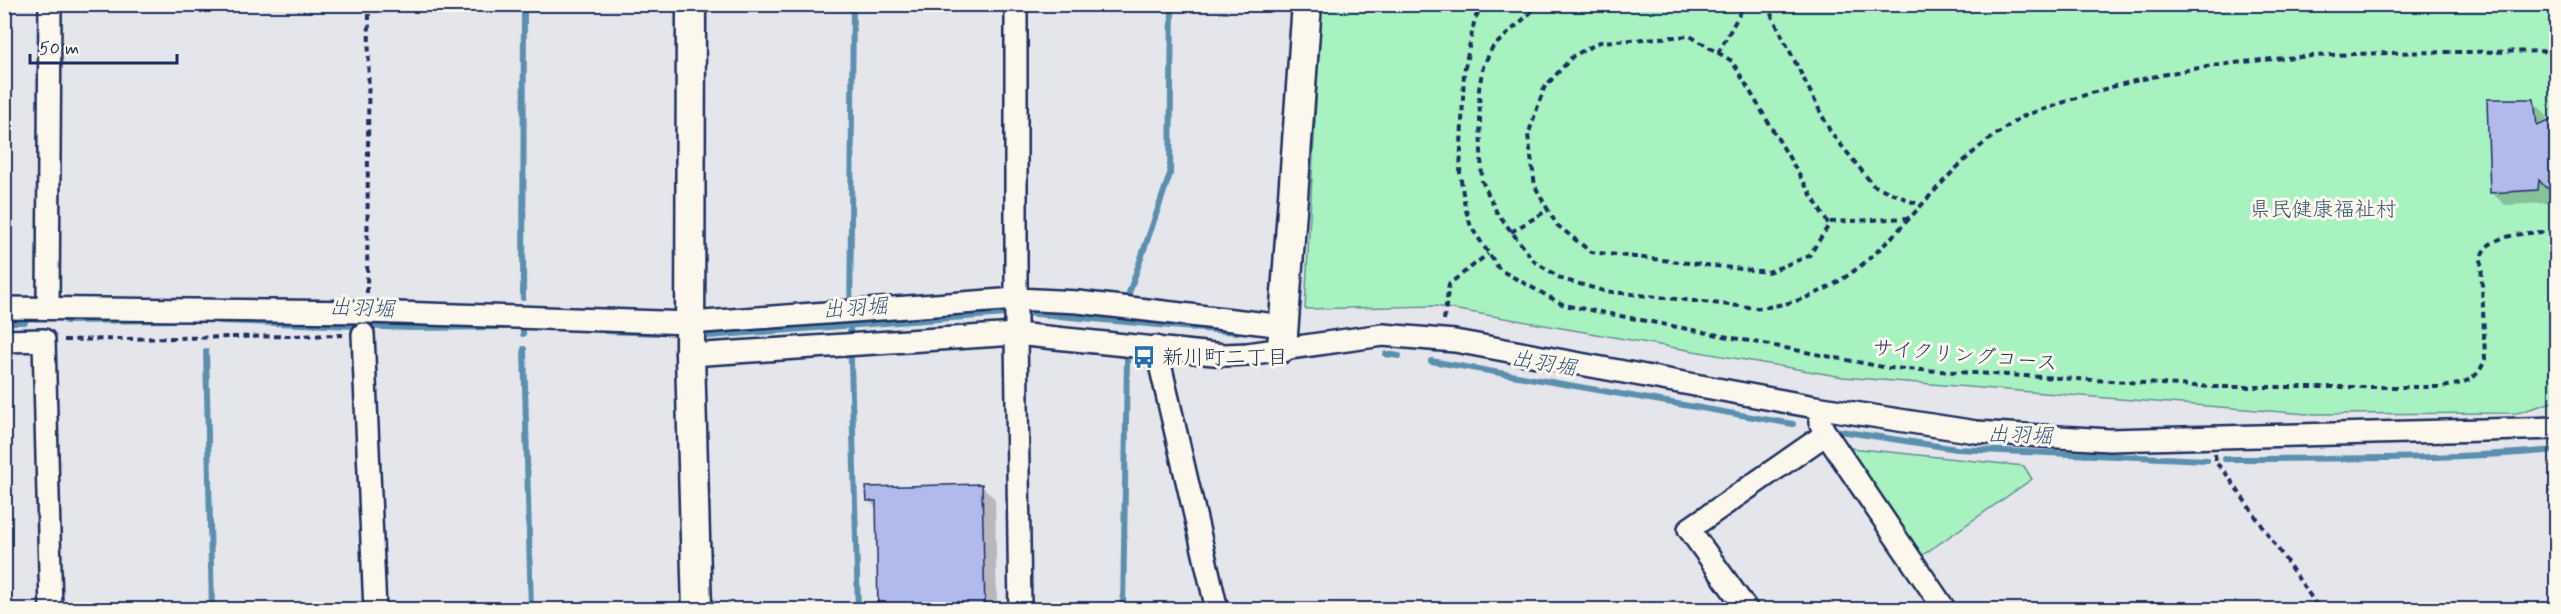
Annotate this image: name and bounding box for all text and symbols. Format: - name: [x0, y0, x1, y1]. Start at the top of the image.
- scale bar: [30, 27, 177, 65]
- text: 50 m: [39, 37, 79, 61]
- park label: 県民健康福祉村: [2250, 196, 2397, 224]
- water label: 出羽堀: [821, 293, 891, 325]
- water label: 出羽堀: [328, 294, 397, 324]
- street label: サイクリングコース: [1871, 334, 2059, 378]
- bus stop icon: 新川町二丁目: [1131, 344, 1157, 370]
- place label: 新川町二丁目: [1162, 344, 1288, 372]
- water label: 出羽堀: [1509, 344, 1581, 384]
- water label: 出羽堀: [1986, 421, 2055, 451]

